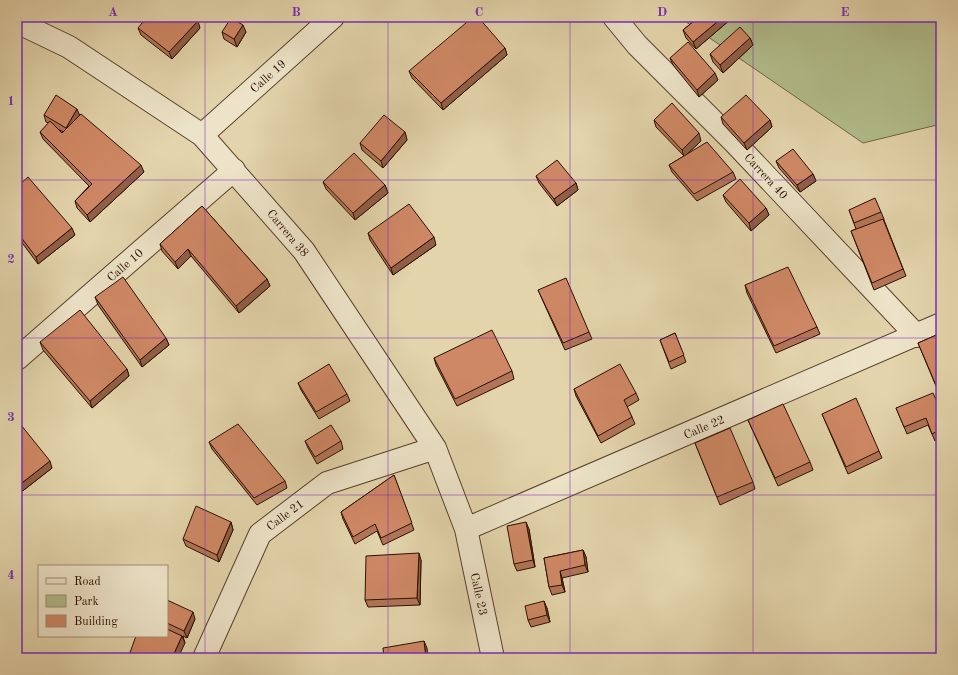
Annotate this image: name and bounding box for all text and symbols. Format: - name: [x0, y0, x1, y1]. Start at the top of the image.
- text: A: [108, 6, 118, 19]
- text: B: [291, 6, 301, 19]
- text: C: [475, 6, 483, 19]
- text: D: [657, 6, 667, 19]
- text: E: [841, 6, 850, 19]
- street label: Calle 19: [249, 58, 289, 96]
- text: 1: [7, 95, 15, 108]
- street label: Carrera 40: [741, 152, 789, 202]
- street label: Carrera 38: [264, 208, 310, 260]
- street label: Calle 10: [105, 247, 146, 284]
- text: 2: [7, 253, 15, 266]
- text: 3: [7, 411, 15, 424]
- street label: Calle 22: [682, 414, 727, 442]
- street label: Calle 21: [265, 498, 306, 534]
- legend: [38, 565, 168, 637]
- text: 4: [7, 569, 15, 582]
- street label: Calle 23: [468, 572, 488, 617]
- text: Road: [74, 576, 101, 588]
- text: Park: [74, 596, 99, 608]
- text: Building: [74, 616, 118, 628]

